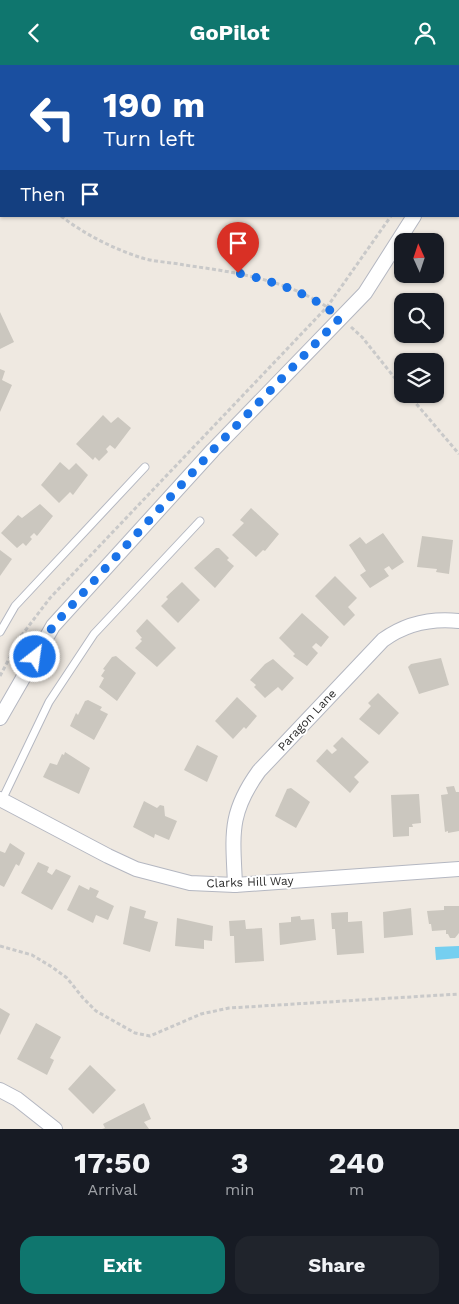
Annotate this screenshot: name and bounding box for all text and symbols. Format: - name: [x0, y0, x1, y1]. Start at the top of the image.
- icon: back: [20, 19, 48, 47]
- icon: person: [411, 19, 439, 47]
- text: GoPilot: [189, 20, 270, 45]
- text: 190 m: [103, 84, 205, 126]
- icon: left: [20, 85, 85, 150]
- text: Turn left: [103, 126, 195, 151]
- icon: arrive: [76, 180, 104, 208]
- text: Then: [20, 183, 66, 206]
- pin: [217, 222, 259, 273]
- icon: arrive: [224, 229, 252, 257]
- north arrow: [394, 233, 444, 283]
- map controls: [394, 233, 444, 403]
- button: search: [394, 293, 444, 343]
- button: layers: [394, 353, 444, 403]
- position arrow: [8, 630, 60, 682]
- street label: Paragon Lane: [275, 686, 339, 754]
- street label: Clarks Hill Way: [206, 873, 295, 891]
- text: 17:50: [74, 1145, 151, 1180]
- text: 3: [231, 1145, 249, 1180]
- text: 240: [329, 1145, 385, 1180]
- text: Arrival: [87, 1180, 137, 1199]
- text: min: [225, 1180, 254, 1199]
- text: m: [349, 1180, 364, 1199]
- button: Exit: [20, 1236, 225, 1294]
- button: Share: [235, 1236, 439, 1294]

